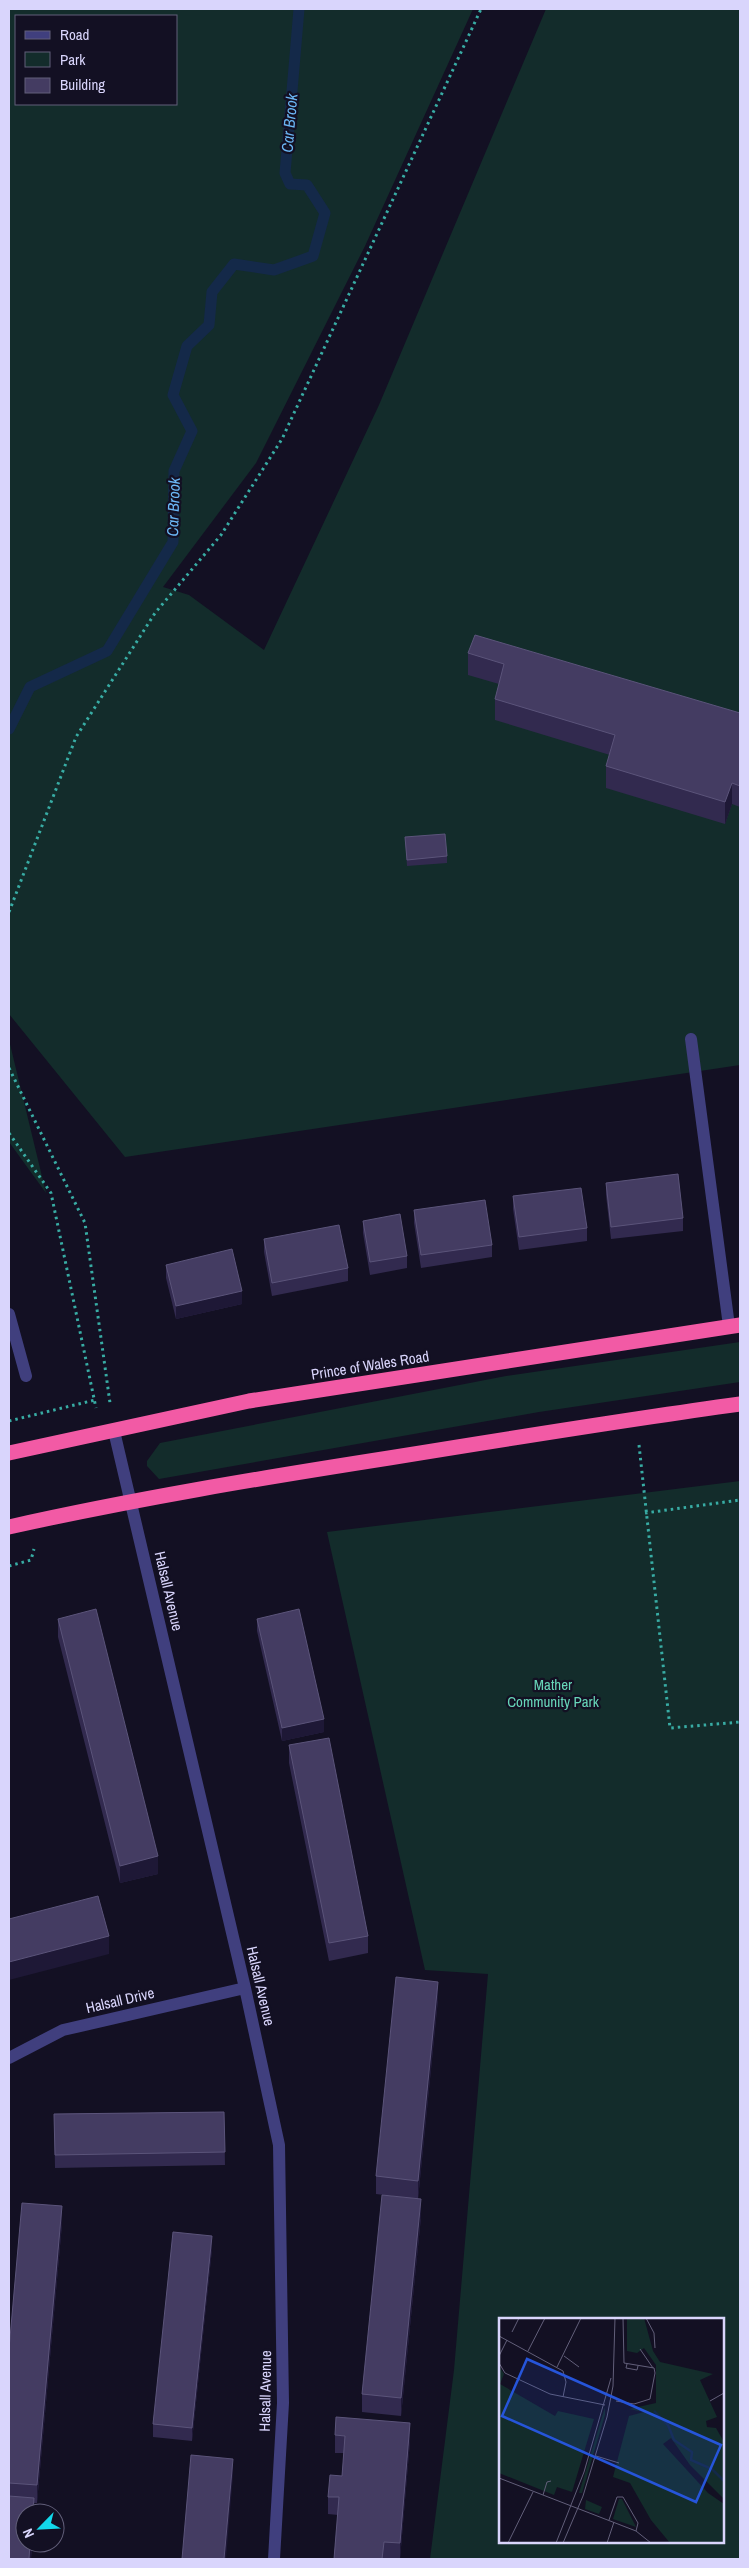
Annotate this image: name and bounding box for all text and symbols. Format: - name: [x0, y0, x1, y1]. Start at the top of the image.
- legend: [15, 15, 178, 105]
- text: Road: [60, 24, 89, 45]
- text: Park: [60, 49, 86, 70]
- text: Building: [60, 74, 105, 95]
- water label: Car Brook: [275, 92, 303, 153]
- water label: Car Brook: [161, 477, 185, 537]
- street label: Prince of Wales Road: [309, 1345, 431, 1385]
- street label: Halsall Avenue: [150, 1549, 188, 1633]
- park label: Mather Community Park: [507, 1674, 600, 1712]
- street label: Halsall Avenue: [242, 1944, 280, 2028]
- street label: Halsall Drive: [84, 1982, 156, 2018]
- inset map: [499, 2318, 724, 2543]
- street label: Halsall Avenue: [254, 2350, 276, 2432]
- north arrow: [15, 2503, 65, 2553]
- text: N: [18, 2526, 38, 2541]

